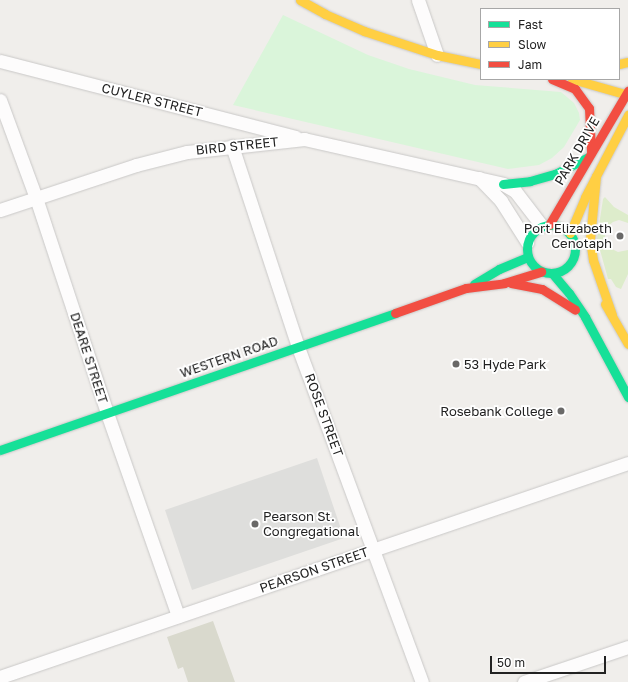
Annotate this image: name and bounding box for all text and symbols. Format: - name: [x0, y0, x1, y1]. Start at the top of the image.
- legend: [480, 8, 620, 80]
- text: Fast: [518, 17, 543, 32]
- text: Slow: [518, 37, 546, 52]
- text: Jam: [518, 57, 542, 72]
- street label: CUYLER STREET: [100, 80, 204, 120]
- street label: PARK DRIVE: [551, 114, 603, 188]
- street label: BIRD STREET: [195, 134, 279, 158]
- place label: Port Elizabeth Cenotaph: [524, 221, 612, 252]
- marker: Port Elizabeth Cenotaph: [615, 231, 625, 241]
- street label: DEARE STREET: [67, 310, 111, 406]
- street label: WESTERN ROAD: [178, 333, 280, 381]
- place label: 53 Hyde Park: [464, 356, 546, 372]
- marker: 53 Hyde Park: [451, 359, 461, 369]
- street label: ROSE STREET: [302, 371, 346, 459]
- place label: Rosebank College: [440, 403, 553, 419]
- marker: Rosebank College: [556, 406, 566, 416]
- place label: Pearson St. Congregational: [263, 509, 359, 540]
- marker: Pearson St. Congregational: [250, 519, 260, 529]
- street label: PEARSON STREET: [257, 544, 371, 596]
- scale bar: [492, 648, 608, 674]
- text: 50 m: [497, 655, 525, 670]

